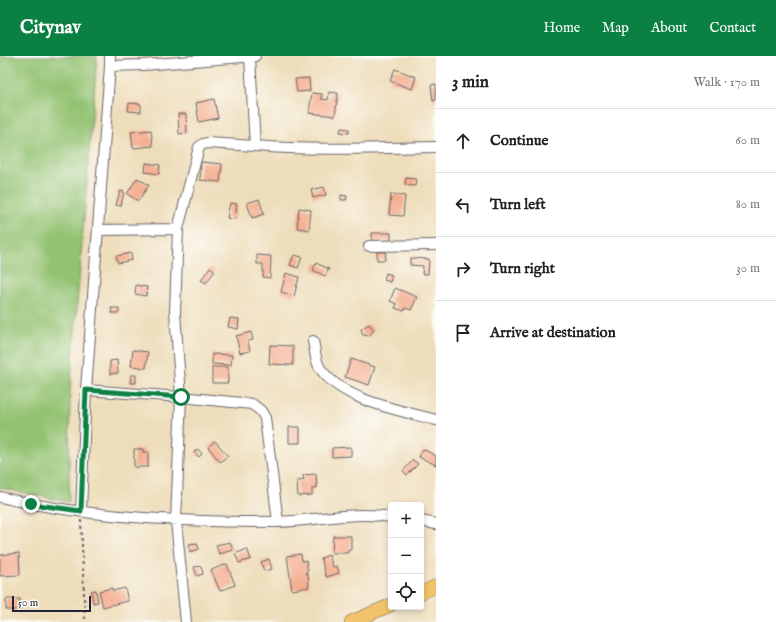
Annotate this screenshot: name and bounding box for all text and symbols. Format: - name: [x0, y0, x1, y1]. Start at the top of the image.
- text: Citynav: [20, 16, 81, 40]
- text: Home: [544, 19, 580, 37]
- text: Map: [602, 19, 629, 37]
- text: About: [651, 19, 687, 37]
- text: Contact: [709, 19, 756, 37]
- text: 3 min: [452, 72, 489, 93]
- text: Walk · 170 m: [694, 74, 760, 91]
- icon: ahead: [452, 130, 474, 152]
- text: Continue: [490, 131, 548, 150]
- text: 60 m: [735, 132, 760, 149]
- icon: left: [452, 194, 474, 216]
- text: Turn left: [490, 195, 546, 214]
- text: 80 m: [736, 196, 760, 213]
- icon: right: [452, 258, 474, 280]
- text: Turn right: [490, 259, 555, 278]
- text: 30 m: [736, 260, 760, 277]
- icon: arrive: [452, 322, 474, 344]
- text: Arrive at destination: [490, 323, 616, 342]
- route start: [172, 388, 190, 406]
- route end: [22, 495, 40, 513]
- map controls: [388, 502, 424, 610]
- button: +: [388, 502, 424, 538]
- button: −: [388, 538, 424, 574]
- button: locate: [388, 574, 424, 610]
- scale bar: [12, 594, 91, 613]
- text: 50 m: [18, 596, 38, 610]

